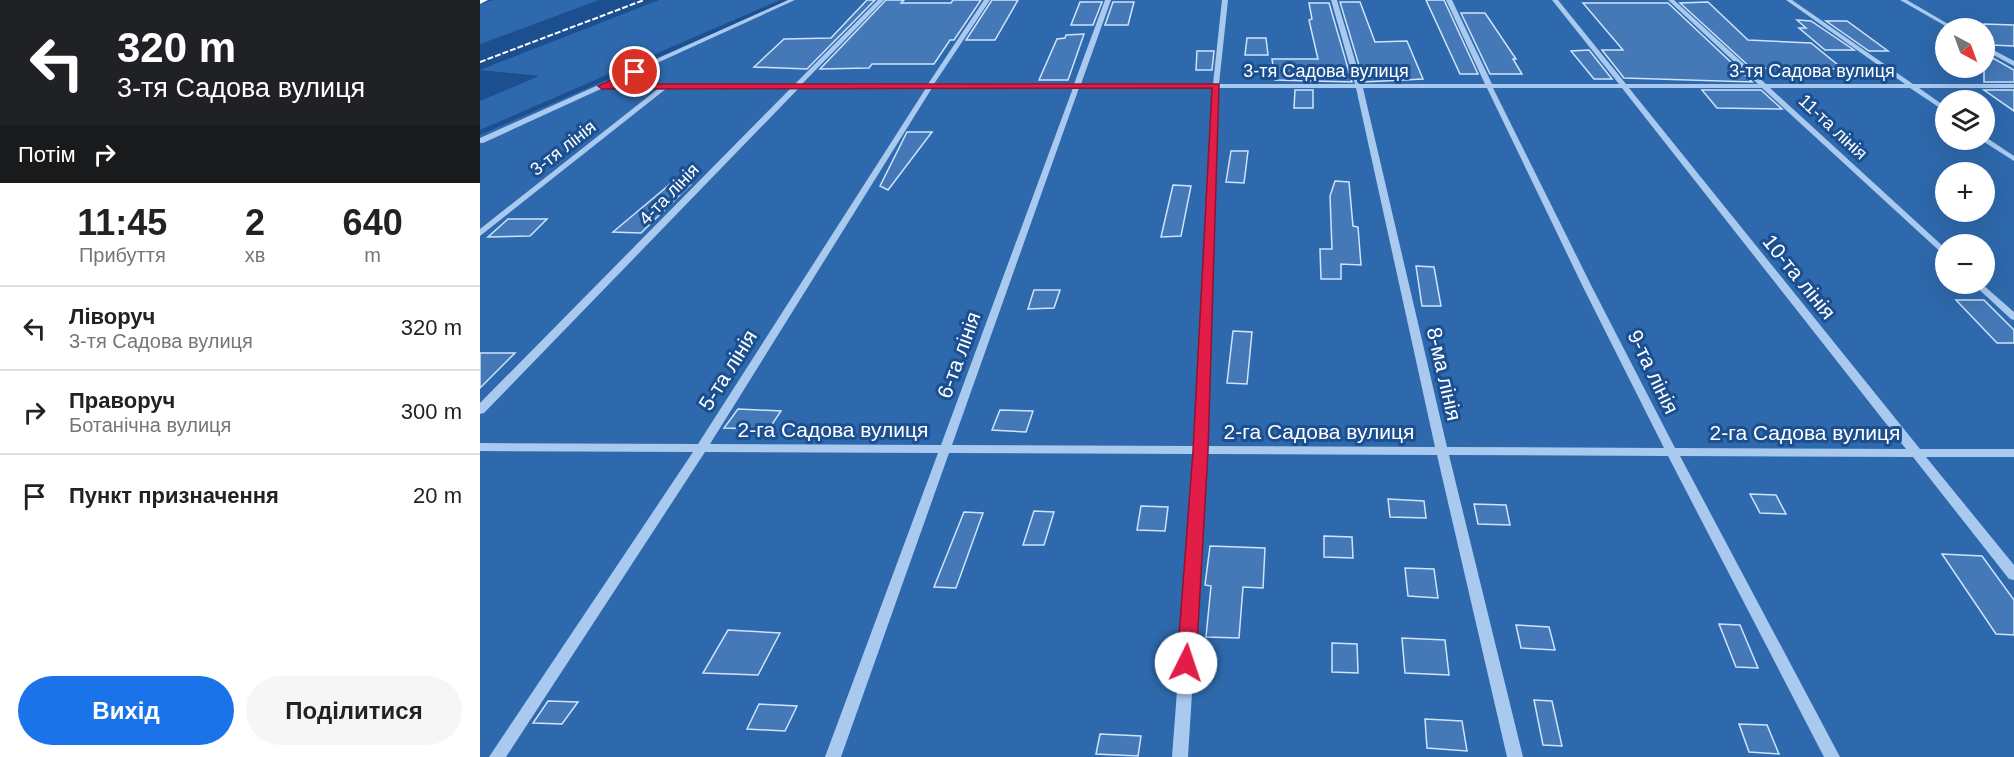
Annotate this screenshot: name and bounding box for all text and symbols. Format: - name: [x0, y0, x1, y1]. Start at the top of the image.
- north arrow: [1935, 18, 1995, 78]
- map controls: [1935, 18, 1995, 294]
- icon: left: [18, 24, 96, 102]
- text: 320 m: [117, 24, 236, 71]
- pin: [609, 46, 660, 97]
- icon: arrive: [618, 55, 651, 88]
- street label: 3-тя Садова вулиця: [1243, 61, 1409, 81]
- street label: 3-тя Садова вулиця: [1729, 61, 1895, 81]
- text: 3-тя Садова вулиця: [117, 73, 365, 103]
- street label: 11-та лінія: [1795, 90, 1871, 164]
- button: layers: [1935, 90, 1995, 150]
- street label: 3-тя лінія: [526, 116, 600, 180]
- icon: right: [88, 138, 121, 171]
- text: Потім: [18, 142, 76, 167]
- street label: 4-та лінія: [635, 159, 703, 229]
- button: +: [1935, 162, 1995, 222]
- text: 11:45: [77, 202, 167, 243]
- text: 2: [245, 202, 265, 243]
- text: 640: [343, 202, 403, 243]
- street label: 10-та лінія: [1758, 230, 1840, 323]
- button: −: [1935, 234, 1995, 294]
- text: Прибуття: [79, 244, 166, 266]
- text: хв: [245, 244, 265, 266]
- text: m: [364, 244, 381, 266]
- text: Ліворуч: [69, 304, 155, 329]
- street label: 6-та лінія: [932, 309, 985, 401]
- icon: left: [18, 312, 51, 345]
- text: 320 m: [401, 315, 462, 340]
- street label: 5-та лінія: [694, 325, 761, 414]
- street label: 8-ма лінія: [1423, 325, 1466, 423]
- street label: 9-та лінія: [1623, 326, 1684, 417]
- text: 3-тя Садова вулиця: [69, 330, 253, 352]
- text: Праворуч: [69, 388, 175, 413]
- icon: right: [18, 396, 51, 429]
- text: 300 m: [401, 399, 462, 424]
- text: Ботанічна вулиця: [69, 414, 231, 436]
- street label: 2-га Садова вулиця: [738, 418, 928, 441]
- street label: 2-га Садова вулиця: [1224, 420, 1414, 443]
- street label: 2-га Садова вулиця: [1710, 421, 1900, 444]
- icon: arrive: [18, 480, 51, 513]
- text: Пункт призначення: [69, 483, 279, 508]
- text: 20 m: [413, 483, 462, 508]
- position arrow: [1154, 631, 1218, 695]
- button: Вихід: [18, 676, 234, 745]
- button: Поділитися: [246, 676, 462, 745]

